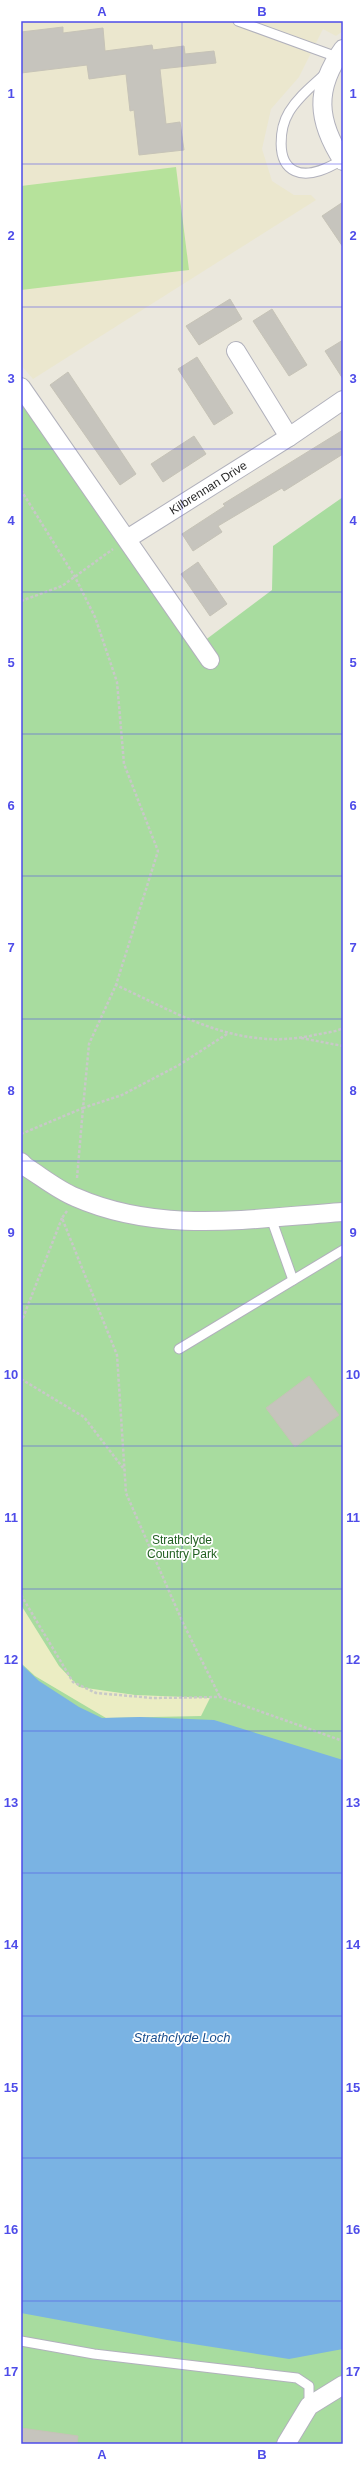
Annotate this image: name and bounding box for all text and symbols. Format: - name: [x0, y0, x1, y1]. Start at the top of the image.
- text: A: [97, 4, 107, 19]
- text: B: [257, 4, 267, 19]
- text: 1: [7, 86, 15, 101]
- text: 1: [349, 86, 357, 101]
- text: 2: [7, 228, 15, 243]
- text: 2: [349, 228, 357, 243]
- text: 3: [7, 371, 15, 386]
- text: 3: [349, 371, 357, 386]
- street label: Kilbrennan Drive: [167, 458, 250, 517]
- text: 4: [7, 513, 15, 528]
- text: 4: [349, 513, 357, 528]
- text: 5: [7, 655, 15, 670]
- text: 5: [349, 655, 357, 670]
- text: 6: [7, 798, 15, 813]
- text: 6: [349, 798, 357, 813]
- text: 7: [7, 940, 15, 955]
- text: 7: [349, 940, 357, 955]
- text: 8: [7, 1083, 15, 1098]
- text: 8: [349, 1083, 357, 1098]
- text: 9: [7, 1225, 15, 1240]
- text: 9: [349, 1225, 357, 1240]
- text: 10: [4, 1367, 18, 1382]
- text: 10: [346, 1367, 360, 1382]
- text: 11: [4, 1510, 18, 1525]
- text: 11: [346, 1510, 360, 1525]
- park label: Strathclyde Country Park: [147, 1533, 218, 1561]
- text: 12: [4, 1652, 18, 1667]
- text: 12: [346, 1652, 360, 1667]
- text: 13: [4, 1795, 18, 1810]
- text: 13: [346, 1795, 360, 1810]
- text: 14: [4, 1937, 19, 1952]
- text: 14: [346, 1937, 361, 1952]
- water label: Strathclyde Loch: [134, 2030, 230, 2045]
- text: 15: [4, 2080, 18, 2095]
- text: 15: [346, 2080, 360, 2095]
- text: 16: [4, 2222, 18, 2237]
- text: 16: [346, 2222, 360, 2237]
- text: 17: [4, 2364, 18, 2379]
- text: 17: [346, 2364, 360, 2379]
- text: A: [97, 2447, 107, 2462]
- text: B: [257, 2447, 267, 2462]

